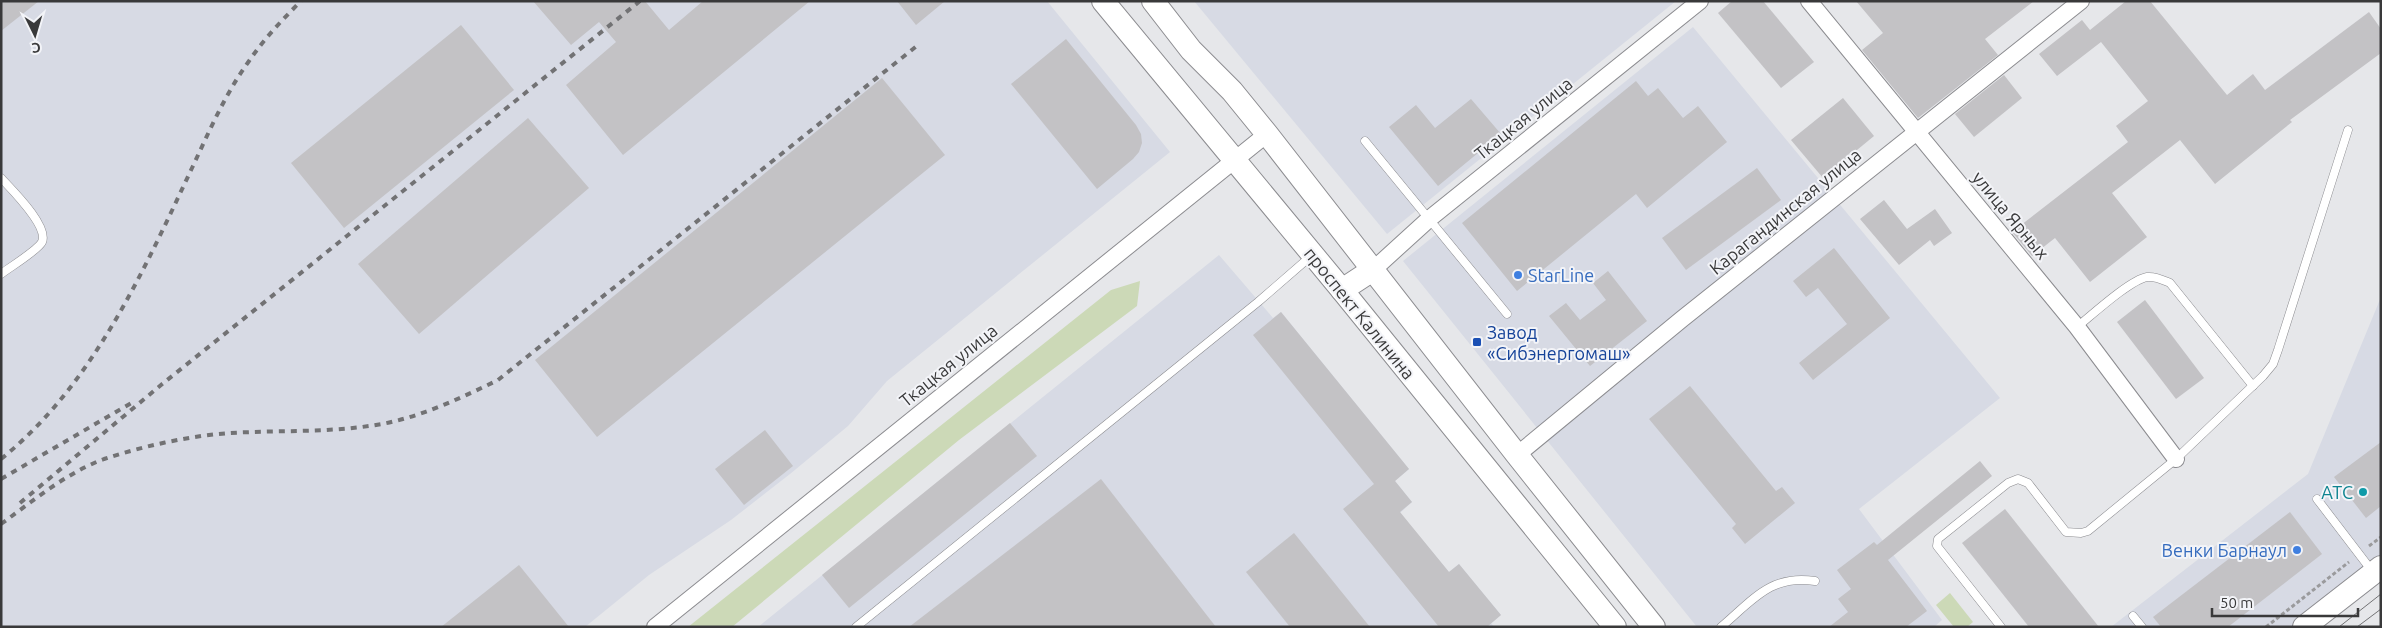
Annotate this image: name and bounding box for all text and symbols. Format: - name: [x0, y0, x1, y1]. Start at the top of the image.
- north arrow: [10, 10, 60, 60]
- text: С: [31, 40, 41, 56]
- street label: Ткацкая улица: [1470, 73, 1576, 163]
- street label: Карагандинская улица: [1705, 144, 1865, 278]
- street label: улица Ярных: [1969, 167, 2053, 263]
- street label: проспект Калинина: [1301, 243, 1419, 383]
- place label: StarLine: [1528, 265, 1594, 285]
- marker: StarLine: [1512, 269, 1524, 281]
- street label: Ткацкая улица: [895, 320, 1001, 410]
- place label: Завод «Сибэнергомаш»: [1487, 322, 1630, 363]
- marker: Завод «Сибэнергомаш»: [1471, 336, 1483, 348]
- place label: АТС: [2321, 482, 2353, 502]
- marker: АТС: [2357, 486, 2369, 498]
- place label: Венки Барнаул: [2162, 540, 2287, 560]
- marker: Венки Барнаул: [2291, 544, 2303, 556]
- scale bar: [2212, 586, 2358, 618]
- text: 50 m: [2220, 594, 2253, 611]

